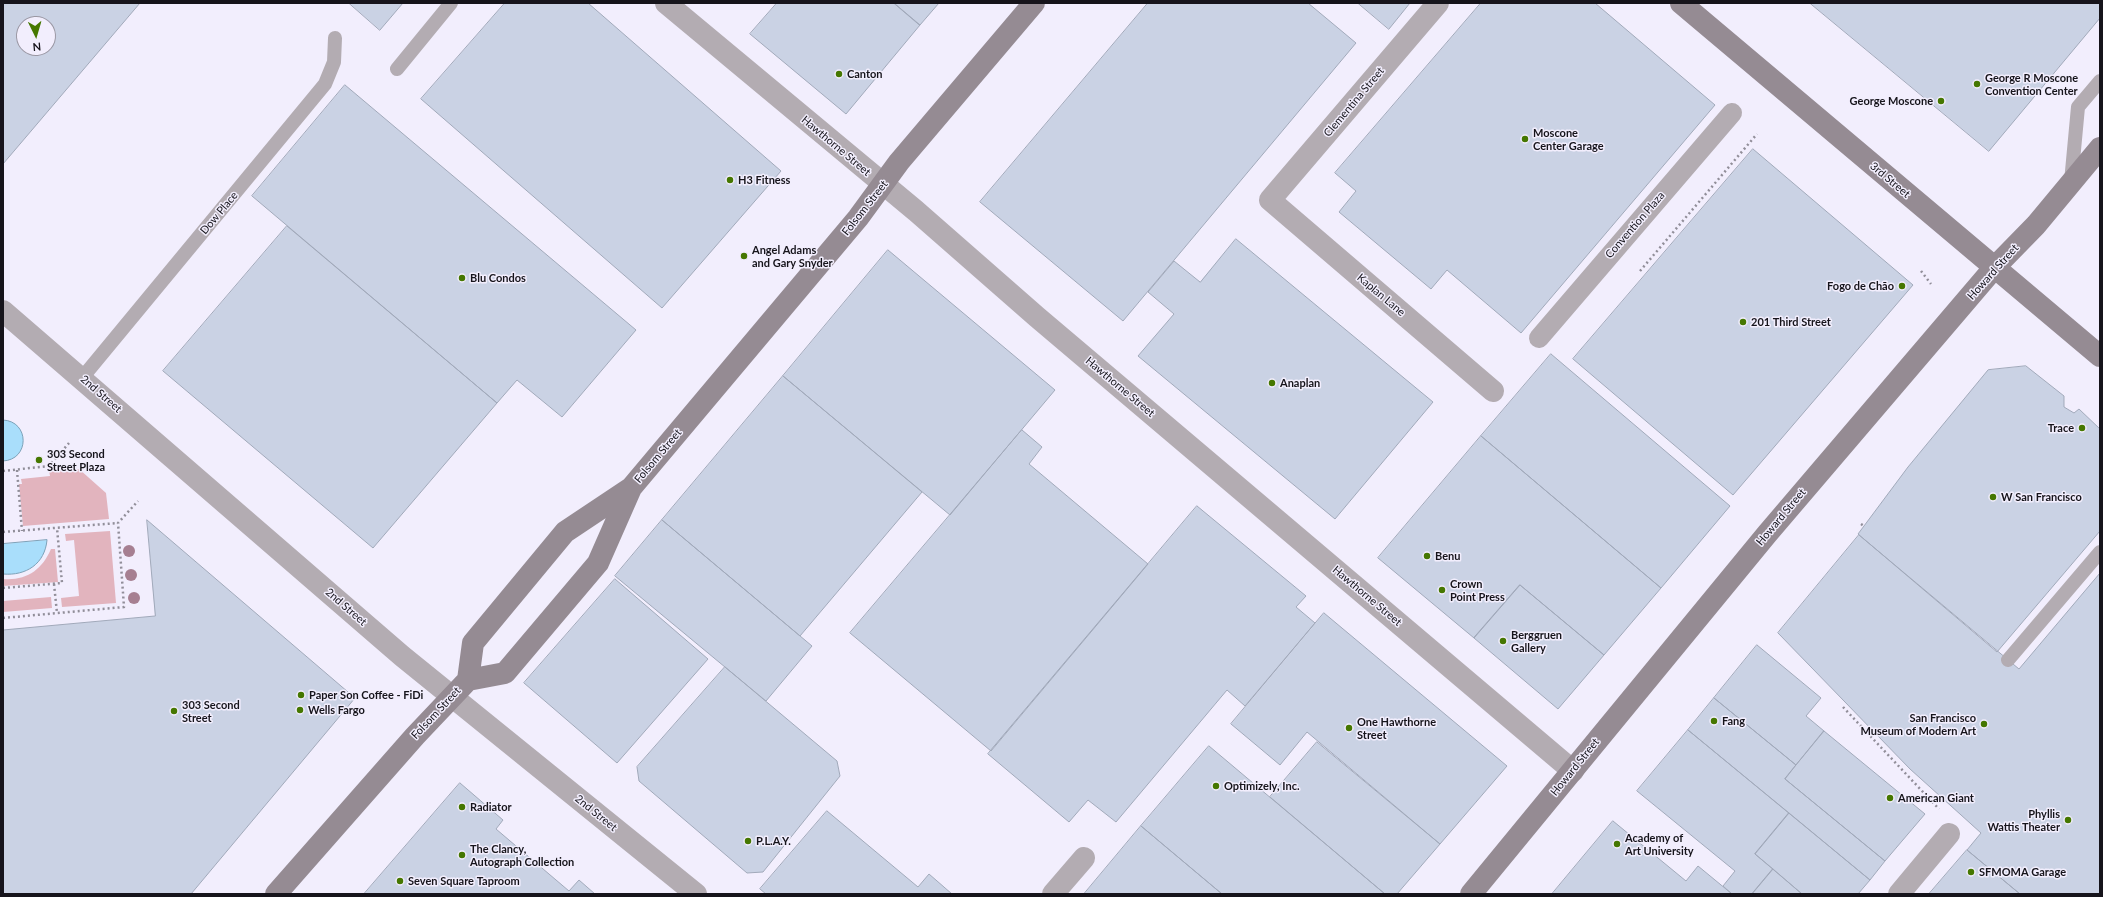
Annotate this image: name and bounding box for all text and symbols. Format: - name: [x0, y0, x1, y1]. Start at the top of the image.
- north arrow: [16, 16, 56, 56]
- text: N: [32, 41, 42, 54]
- street label: Clementina Street: [1321, 65, 1387, 139]
- place label: Canton: [847, 67, 883, 81]
- marker: Canton: [834, 69, 844, 79]
- place label: George R Moscone Convention Center: [1985, 71, 2078, 97]
- marker: George R Moscone Convention Center: [1972, 79, 1982, 89]
- place label: George Moscone: [1850, 94, 1933, 108]
- marker: George Moscone: [1936, 96, 1946, 106]
- street label: Hawthorne Street: [799, 113, 873, 179]
- place label: Moscone Center Garage: [1533, 126, 1604, 152]
- marker: Moscone Center Garage: [1520, 134, 1530, 144]
- street label: 3rd Street: [1867, 159, 1913, 201]
- place label: H3 Fitness: [738, 173, 790, 187]
- marker: H3 Fitness: [725, 175, 735, 185]
- street label: Folsom Street: [839, 178, 891, 238]
- street label: Dow Place: [197, 189, 241, 237]
- street label: Convention Plaza: [1602, 189, 1668, 261]
- street label: Howard Street: [1965, 242, 2021, 302]
- place label: Angel Adams and Gary Snyder: [752, 243, 833, 269]
- marker: Angel Adams and Gary Snyder: [739, 251, 749, 261]
- place label: Blu Condos: [470, 271, 526, 285]
- street label: Kaplan Lane: [1354, 271, 1408, 319]
- marker: Blu Condos: [457, 273, 467, 283]
- place label: Fogo de Chão: [1827, 279, 1894, 293]
- marker: Fogo de Chão: [1897, 281, 1907, 291]
- place label: 201 Third Street: [1751, 315, 1831, 329]
- marker: 201 Third Street: [1738, 317, 1748, 327]
- street label: Hawthorne Street: [1083, 354, 1157, 420]
- street label: 2nd Street: [78, 372, 124, 416]
- place label: Anaplan: [1280, 376, 1320, 390]
- marker: Anaplan: [1267, 378, 1277, 388]
- place label: Trace: [2048, 421, 2074, 435]
- marker: Trace: [2077, 423, 2087, 433]
- street label: Folsom Street: [632, 426, 684, 486]
- place label: 303 Second Street Plaza: [47, 447, 105, 473]
- marker: 303 Second Street Plaza: [34, 455, 44, 465]
- street label: Howard Street: [1753, 486, 1809, 548]
- place label: W San Francisco: [2001, 490, 2082, 504]
- marker: W San Francisco: [1988, 492, 1998, 502]
- place label: Benu: [1435, 549, 1460, 563]
- marker: Benu: [1422, 551, 1432, 561]
- street label: Hawthorne Street: [1330, 563, 1404, 629]
- place label: Crown Point Press: [1450, 577, 1505, 603]
- street label: 2nd Street: [323, 585, 369, 629]
- marker: Crown Point Press: [1437, 585, 1447, 595]
- place label: Berggruen Gallery: [1511, 628, 1562, 654]
- marker: Berggruen Gallery: [1498, 636, 1508, 646]
- street label: Folsom Street: [409, 684, 463, 742]
- place label: Paper Son Coffee - FiDi: [309, 688, 423, 702]
- marker: Paper Son Coffee - FiDi: [296, 690, 306, 700]
- place label: 303 Second Street: [182, 698, 240, 724]
- place label: Wells Fargo: [308, 703, 365, 717]
- marker: Wells Fargo: [295, 705, 305, 715]
- marker: 303 Second Street: [169, 706, 179, 716]
- place label: San Francisco Museum of Modern Art: [1860, 711, 1976, 737]
- place label: Fang: [1722, 714, 1745, 728]
- place label: One Hawthorne Street: [1357, 715, 1436, 741]
- marker: Fang: [1709, 716, 1719, 726]
- marker: San Francisco Museum of Modern Art: [1979, 719, 1989, 729]
- marker: One Hawthorne Street: [1344, 723, 1354, 733]
- street label: Howard Street: [1548, 736, 1602, 798]
- place label: Optimizely, Inc.: [1224, 779, 1300, 793]
- marker: Optimizely, Inc.: [1211, 781, 1221, 791]
- place label: American Giant: [1898, 791, 1974, 805]
- street label: 2nd Street: [572, 792, 620, 834]
- marker: American Giant: [1885, 793, 1895, 803]
- place label: Radiator: [470, 800, 512, 814]
- marker: Radiator: [457, 802, 467, 812]
- place label: Phyllis Wattis Theater: [1987, 807, 2060, 833]
- marker: Phyllis Wattis Theater: [2063, 815, 2073, 825]
- place label: Academy of Art University: [1625, 831, 1694, 857]
- place label: P.L.A.Y.: [756, 834, 791, 848]
- marker: P.L.A.Y.: [743, 836, 753, 846]
- marker: Academy of Art University: [1612, 839, 1622, 849]
- place label: The Clancy, Autograph Collection: [470, 842, 574, 868]
- marker: The Clancy, Autograph Collection: [457, 850, 467, 860]
- place label: SFMOMA Garage: [1979, 865, 2066, 879]
- marker: SFMOMA Garage: [1966, 867, 1976, 877]
- place label: Seven Square Taproom: [408, 874, 520, 888]
- marker: Seven Square Taproom: [395, 876, 405, 886]

